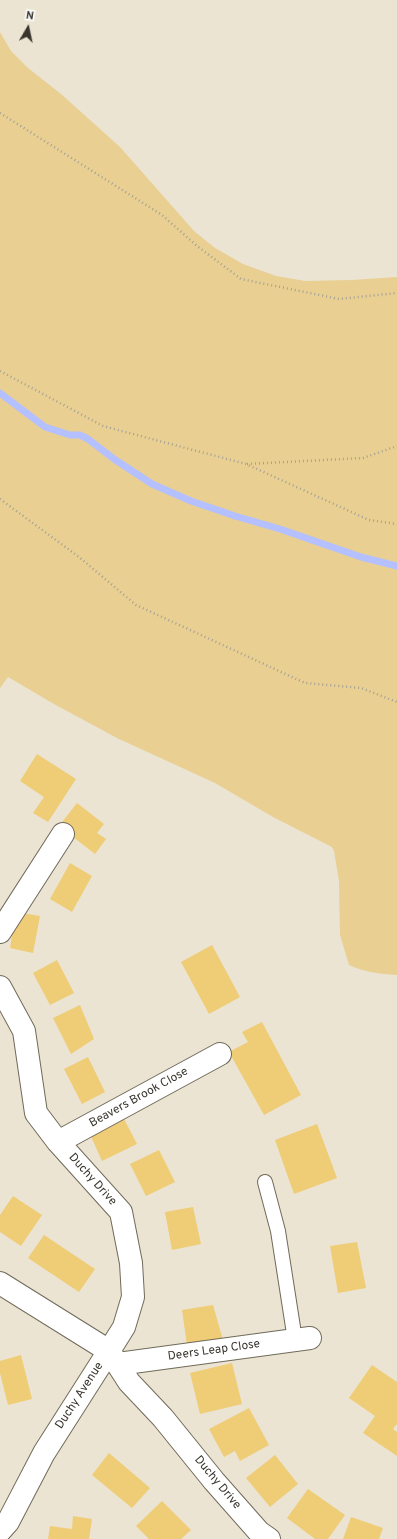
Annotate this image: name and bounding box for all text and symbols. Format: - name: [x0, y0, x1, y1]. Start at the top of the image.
- north arrow: [8, 8, 48, 48]
- text: N: [25, 9, 35, 24]
- street label: Beavers Brook Close: [87, 1065, 191, 1131]
- street label: Duchy Drive: [65, 1151, 119, 1209]
- street label: Deers Leap Close: [167, 1337, 261, 1365]
- street label: Duchy Avenue: [53, 1360, 107, 1432]
- street label: Duchy Drive: [191, 1453, 243, 1513]

